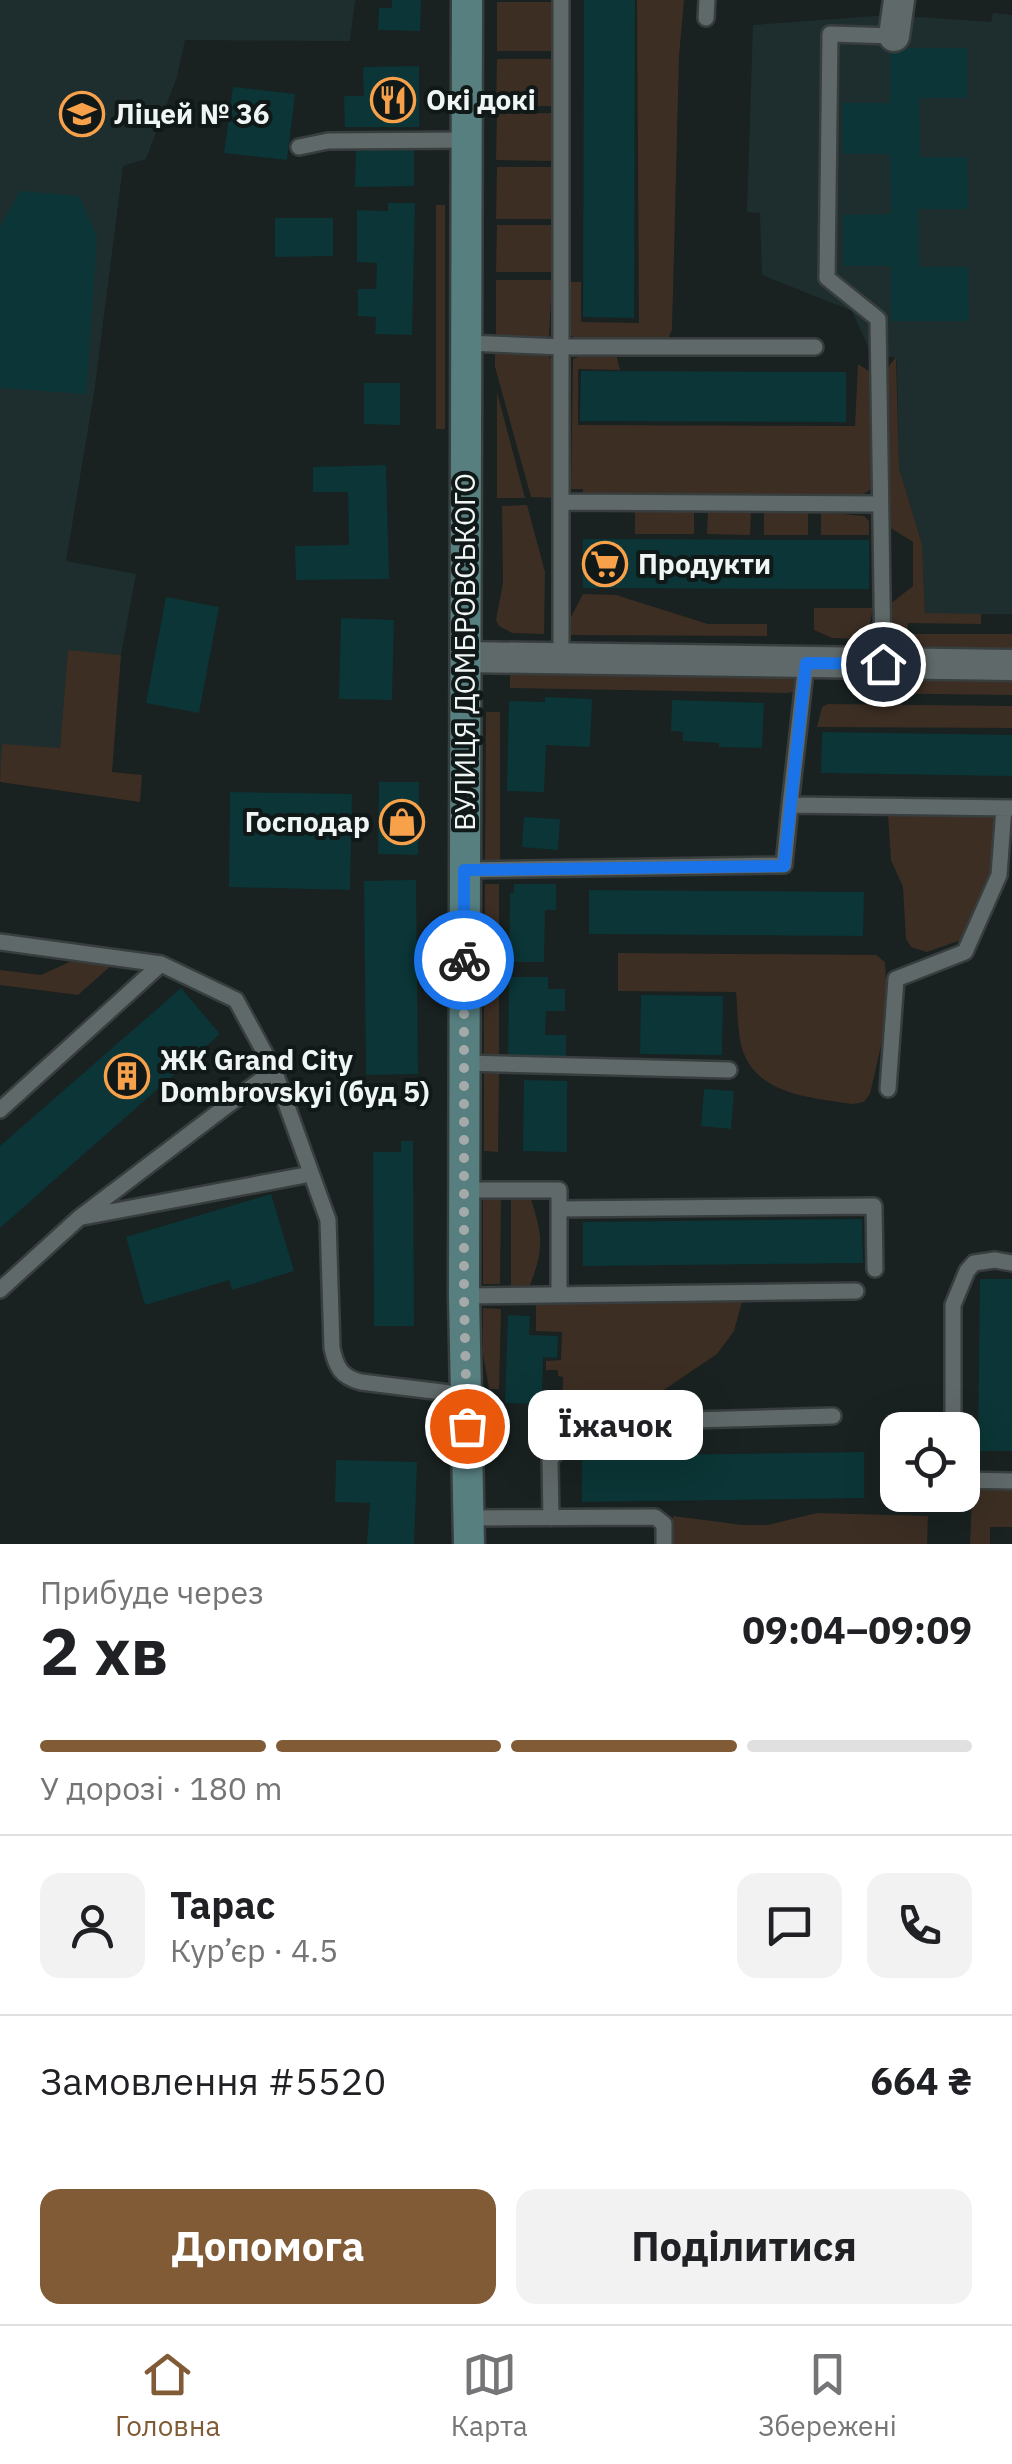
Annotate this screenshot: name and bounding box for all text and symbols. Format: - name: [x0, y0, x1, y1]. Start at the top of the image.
- restaurant icon: Окі докі: [370, 77, 416, 123]
- place label: Окі докі: [426, 81, 536, 118]
- school or university icon: Ліцей № 36: [59, 91, 105, 137]
- place label: Ліцей № 36: [114, 95, 270, 132]
- street label: ВУЛИЦЯ ДОМБРОВСЬКОГО: [446, 473, 483, 831]
- supermarket icon: Продукти: [582, 541, 628, 587]
- place label: Продукти: [638, 545, 771, 582]
- pin: [841, 622, 926, 707]
- icon: home: [856, 637, 911, 692]
- shop icon: Господар: [379, 799, 425, 845]
- place label: Господар: [245, 803, 370, 840]
- courier: [414, 910, 514, 1010]
- icon: bike: [437, 933, 492, 988]
- place label: ЖК Grand City Dombrovskyi (буд 5): [160, 1041, 430, 1110]
- building icon: ЖК Grand City Dombrovskyi (буд 5): [104, 1053, 150, 1099]
- pin: [425, 1384, 510, 1469]
- callout: Їжачок: [527, 1391, 702, 1461]
- icon: bag: [440, 1399, 495, 1454]
- text: Їжачок: [558, 1404, 673, 1446]
- map controls: [880, 1412, 980, 1512]
- button: locate: [880, 1412, 980, 1512]
- text: Прибуде через: [40, 1571, 264, 1613]
- text: 09:04–09:09: [742, 1605, 972, 1654]
- text: 2 хв: [40, 1608, 168, 1693]
- text: У дорозі · 180 m: [40, 1767, 283, 1809]
- button: person: [40, 1873, 145, 1978]
- button: chat: [737, 1873, 842, 1978]
- button: phone: [867, 1873, 972, 1978]
- text: Тарас: [170, 1880, 275, 1929]
- text: Кур’єр · 4.5: [170, 1929, 338, 1971]
- text: Замовлення #5520: [40, 2056, 386, 2105]
- text: 664 ₴: [870, 2056, 972, 2105]
- button: Допомога: [40, 2189, 496, 2304]
- button: Поділитися: [516, 2189, 972, 2304]
- tab: Головна: [115, 2347, 220, 2444]
- tab: Карта: [451, 2347, 528, 2444]
- tab: Збережені: [758, 2347, 897, 2444]

